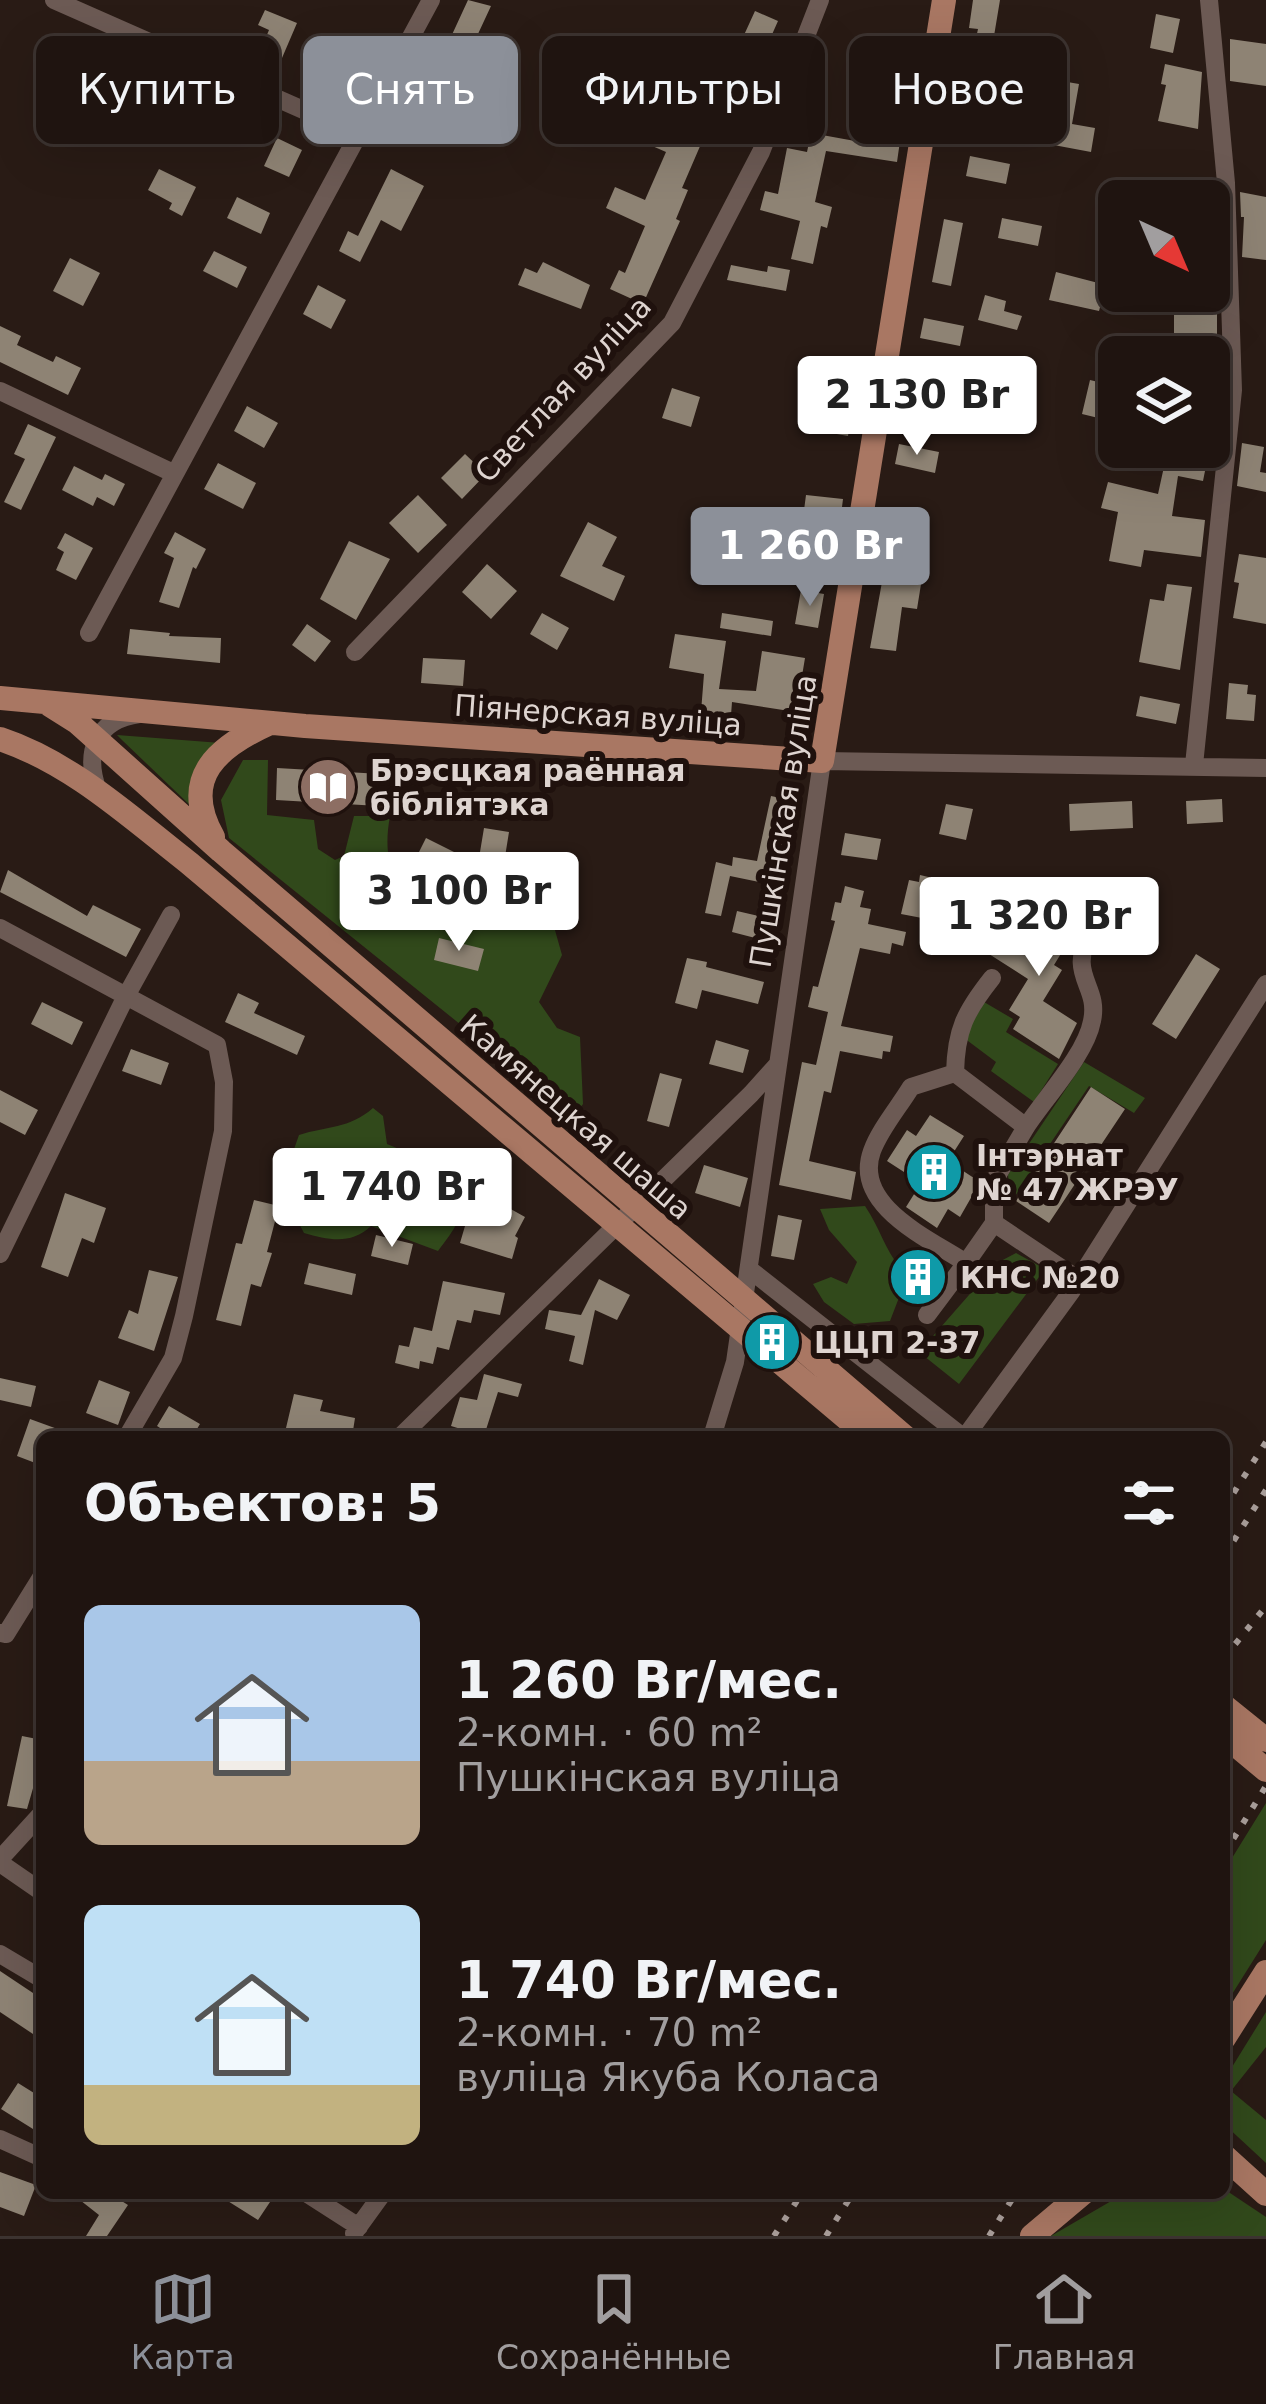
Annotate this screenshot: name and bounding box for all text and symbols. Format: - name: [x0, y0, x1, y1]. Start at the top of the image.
- chip: Купить: [36, 36, 279, 144]
- chip: Снять: [303, 36, 518, 144]
- chip: Фильтры: [542, 36, 825, 144]
- chip: Новое: [849, 36, 1067, 144]
- north arrow: [1098, 180, 1230, 312]
- map controls: [1098, 180, 1230, 468]
- street label: Светлая вуліца: [468, 289, 658, 489]
- button: layers: [1098, 336, 1230, 468]
- pin: 2 130 Br: [793, 356, 1041, 458]
- text: 2 130 Br: [825, 372, 1009, 417]
- pin: 1 260 Br: [686, 507, 934, 609]
- text: 1 260 Br: [718, 523, 902, 568]
- street label: Пушкінская вуліца: [743, 672, 823, 970]
- street label: Піянерская вуліца: [453, 687, 743, 743]
- place label: Брэсцкая раённая бібліятэка: [370, 753, 685, 822]
- library icon: Брэсцкая раённая бібліятэка: [297, 756, 359, 818]
- pin: 3 100 Br: [335, 852, 583, 954]
- text: 3 100 Br: [367, 868, 551, 913]
- pin: 1 320 Br: [915, 877, 1163, 979]
- text: 1 320 Br: [947, 893, 1131, 938]
- street label: Камянецкая шаша: [453, 1007, 699, 1227]
- place label: Інтэрнат № 47 ЖРЭУ: [976, 1138, 1179, 1207]
- building icon: Інтэрнат № 47 ЖРЭУ: [903, 1141, 965, 1203]
- pin: 1 740 Br: [268, 1148, 516, 1250]
- text: 1 740 Br: [300, 1164, 484, 1209]
- building icon: КНС №20: [887, 1246, 949, 1308]
- place label: КНС №20: [960, 1260, 1120, 1295]
- building icon: ЦЦП 2-37: [741, 1311, 803, 1373]
- place label: ЦЦП 2-37: [814, 1325, 980, 1360]
- icon: filters: [1116, 1470, 1182, 1536]
- text: Объектов: 5: [84, 1474, 441, 1533]
- text: 1 260 Br/мес.: [456, 1651, 842, 1710]
- icon: home: [180, 1653, 324, 1797]
- text: 2-комн. · 60 m²: [456, 1710, 762, 1755]
- text: Пушкінская вуліца: [456, 1755, 841, 1800]
- text: 1 740 Br/мес.: [456, 1951, 842, 2010]
- icon: home: [180, 1953, 324, 2097]
- text: 2-комн. · 70 m²: [456, 2010, 762, 2055]
- text: вуліца Якуба Коласа: [456, 2055, 880, 2100]
- tab: Карта: [131, 2266, 235, 2377]
- tab: Сохранённые: [496, 2266, 731, 2377]
- tab: Главная: [993, 2266, 1135, 2377]

